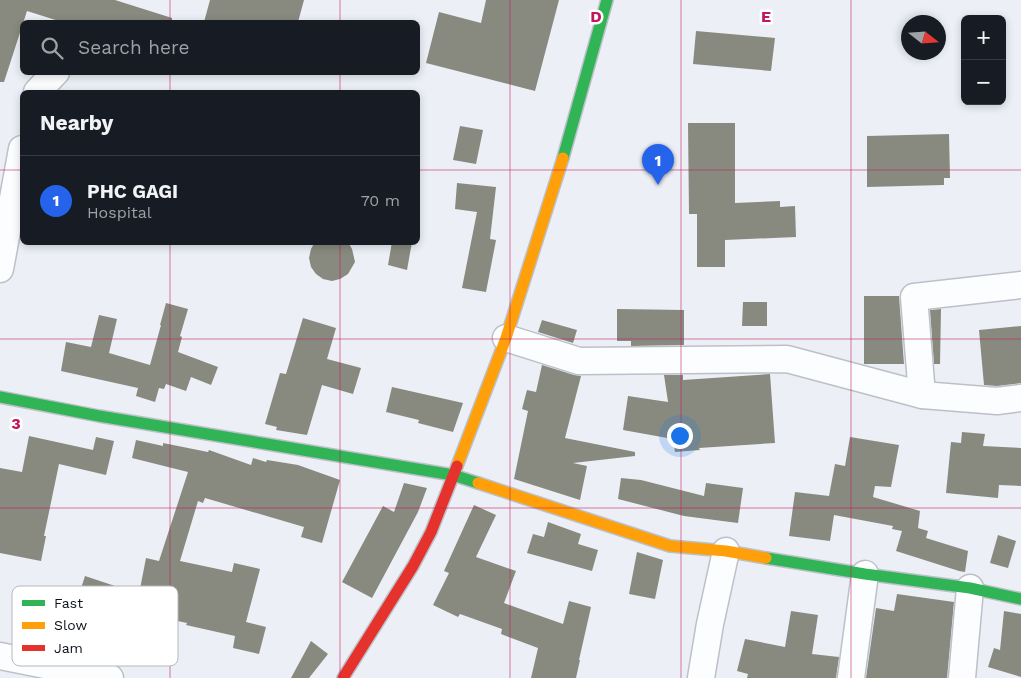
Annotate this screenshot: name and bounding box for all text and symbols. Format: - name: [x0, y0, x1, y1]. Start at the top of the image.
- text: D: [590, 7, 602, 26]
- text: E: [761, 7, 771, 26]
- north arrow: [901, 15, 946, 60]
- map controls: [961, 15, 1006, 105]
- button: +: [961, 15, 1006, 60]
- search box: [20, 20, 420, 75]
- icon: search: [38, 34, 66, 62]
- text: Search here: [78, 36, 189, 59]
- button: −: [961, 60, 1006, 105]
- text: Nearby: [40, 110, 113, 135]
- pin: 1: [642, 144, 674, 185]
- text: PHC GAGI: [87, 180, 178, 203]
- text: 1: [53, 191, 59, 210]
- text: 70 m: [361, 191, 400, 210]
- text: Hospital: [87, 203, 152, 222]
- text: 3: [11, 414, 21, 433]
- your location: [667, 423, 693, 449]
- legend: [12, 586, 178, 666]
- text: Fast: [54, 595, 83, 611]
- text: Slow: [54, 617, 87, 633]
- text: Jam: [54, 640, 83, 656]

